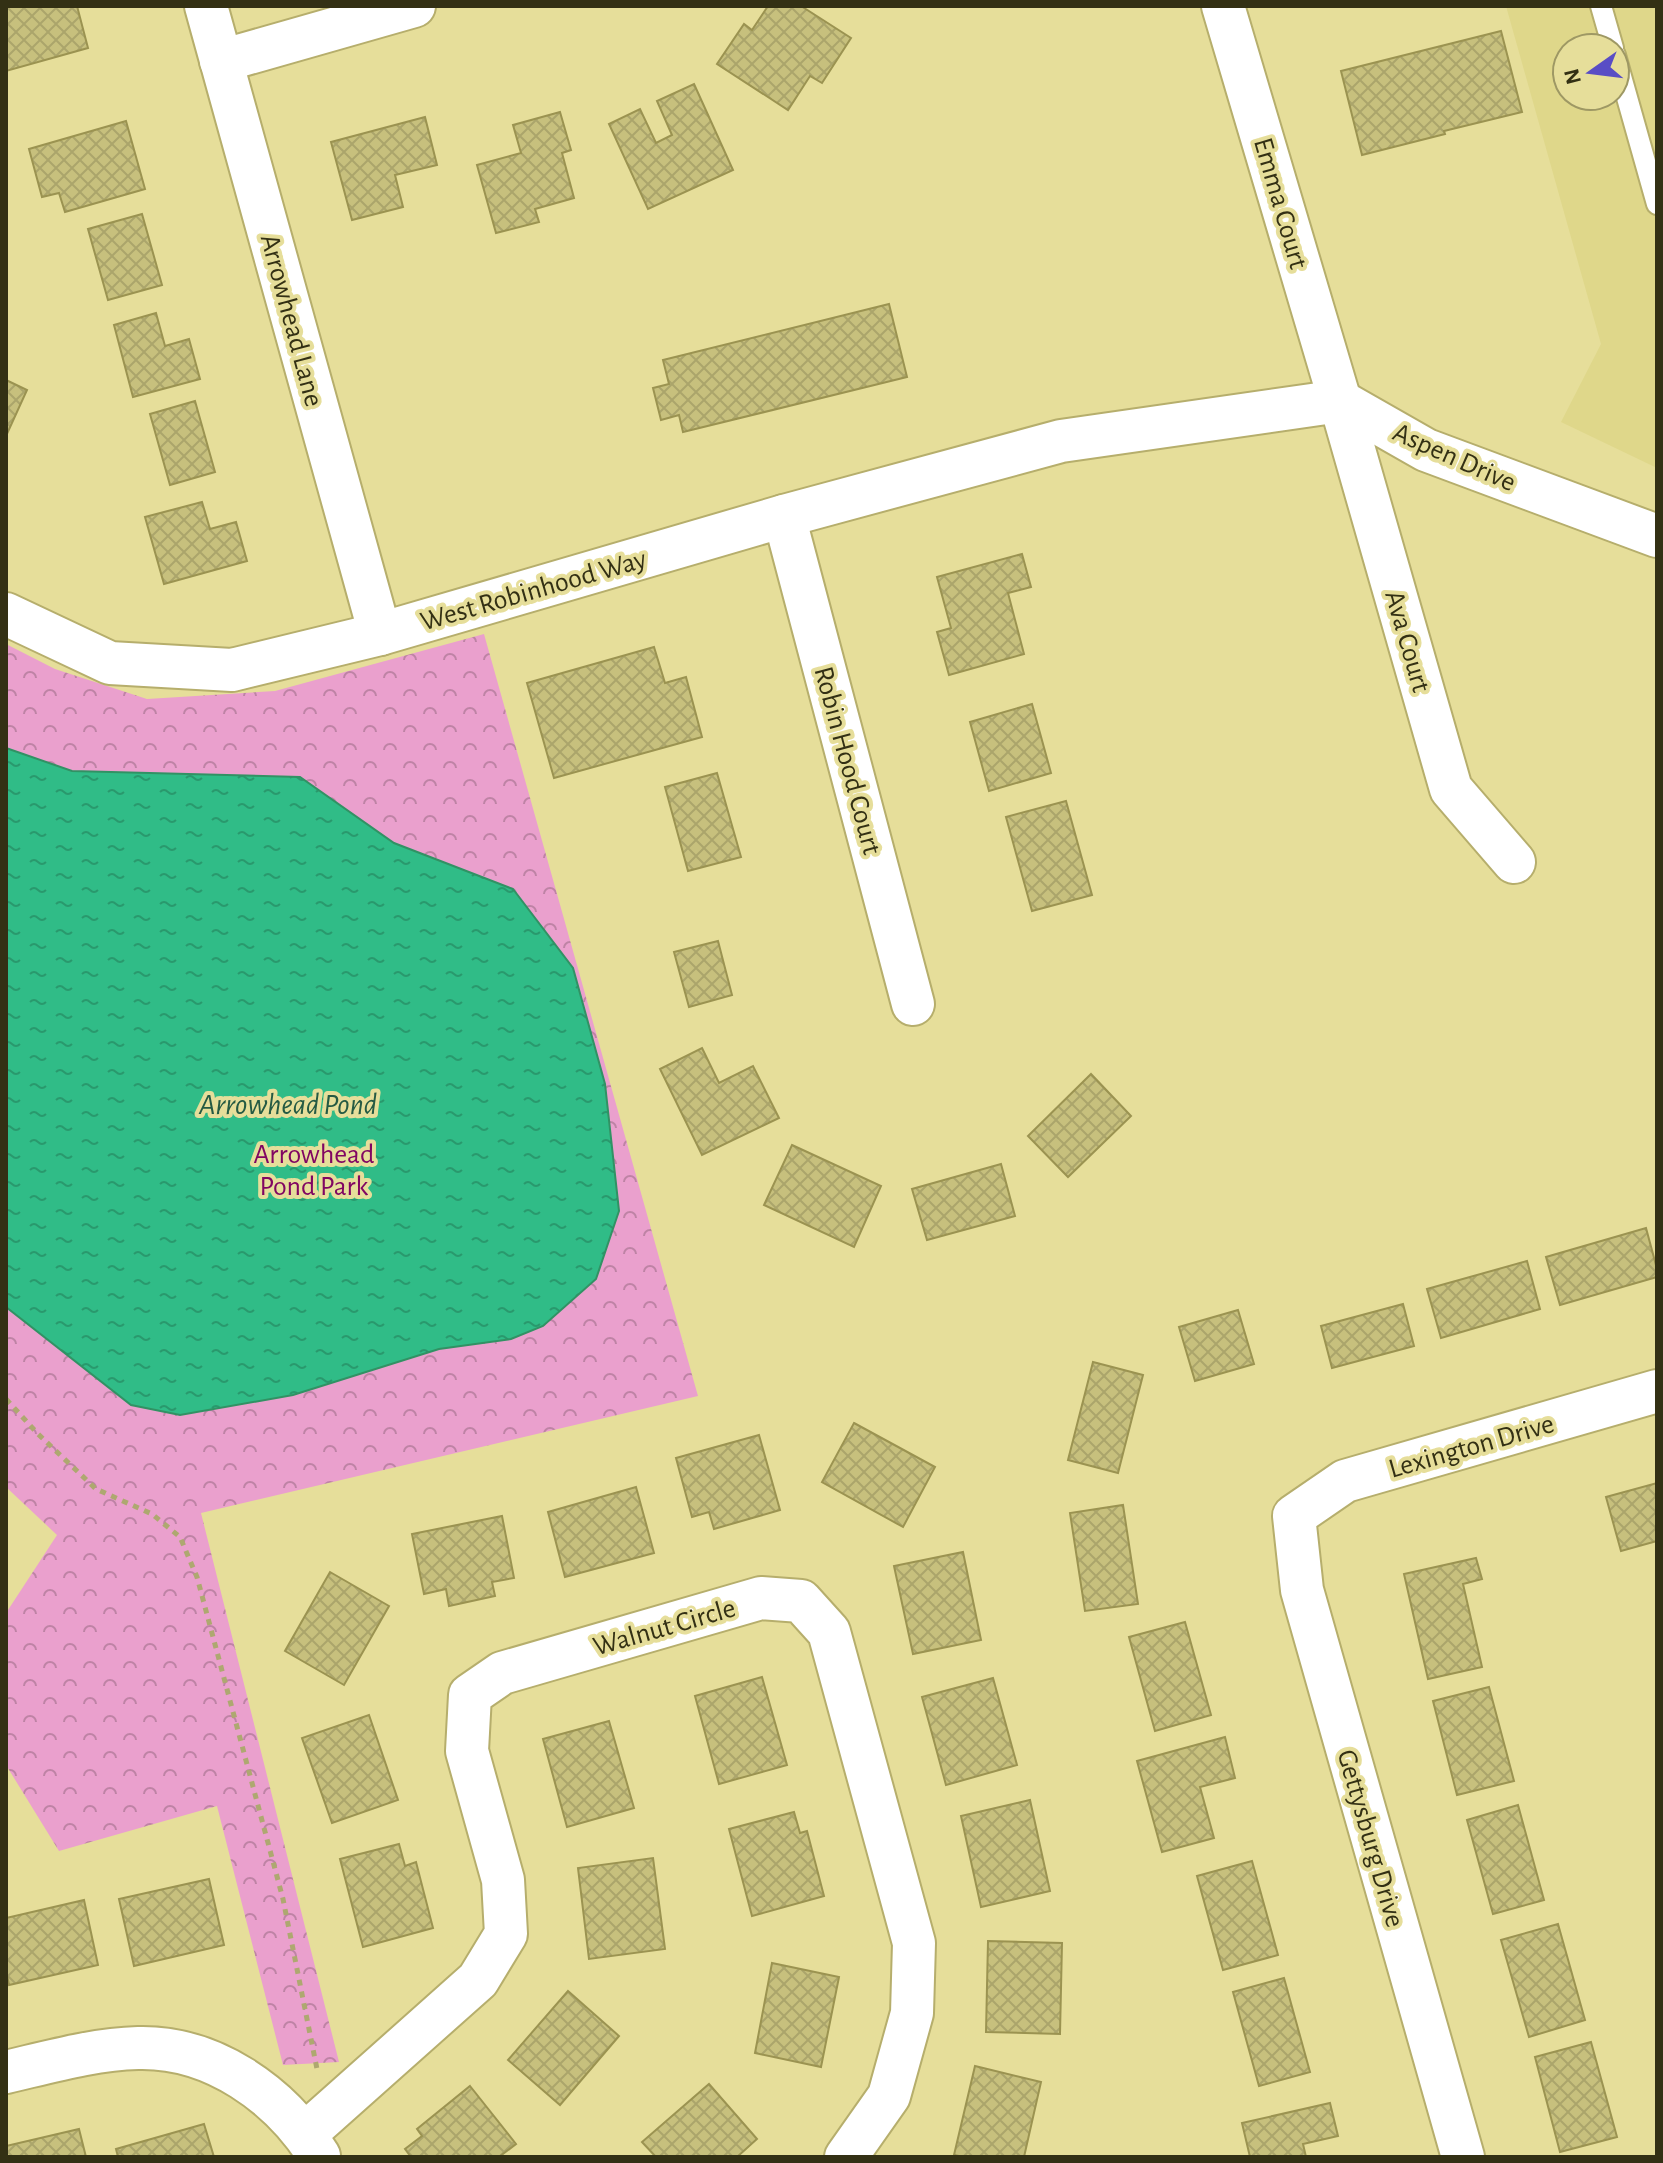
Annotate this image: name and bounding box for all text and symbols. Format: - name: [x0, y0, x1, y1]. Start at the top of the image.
- north arrow: [1551, 32, 1631, 112]
- text: N: [1560, 67, 1585, 87]
- street label: Emma Court: [1248, 135, 1312, 272]
- street label: Arrowhead Lane: [255, 231, 328, 410]
- street label: Aspen Drive: [1389, 418, 1520, 497]
- street label: West Robinhood Way: [417, 545, 650, 637]
- street label: Ava Court: [1379, 588, 1435, 696]
- street label: Robin Hood Court: [809, 663, 886, 858]
- water label: Arrowhead Pond: [198, 1090, 377, 1120]
- park label: Arrowhead Pond Park: [253, 1141, 375, 1201]
- street label: Lexington Drive: [1386, 1410, 1557, 1484]
- street label: Walnut Circle: [590, 1594, 739, 1662]
- street label: Gettysburg Drive: [1331, 1747, 1409, 1930]

